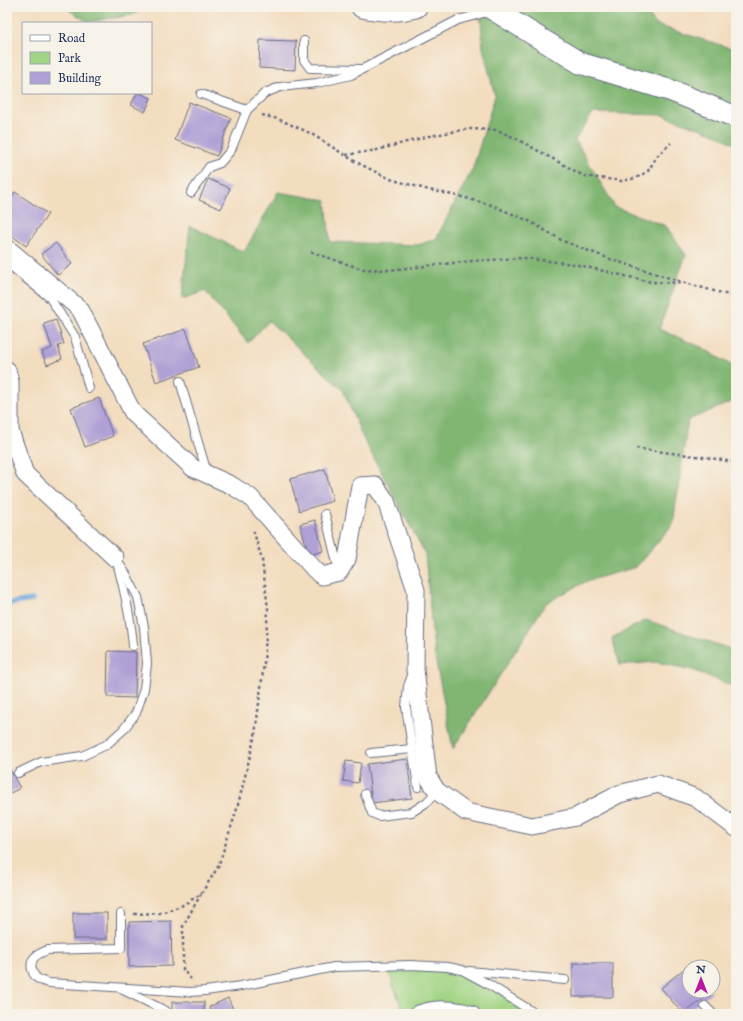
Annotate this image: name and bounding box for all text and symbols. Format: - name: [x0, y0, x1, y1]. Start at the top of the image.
- legend: [22, 22, 152, 94]
- text: Road: [58, 31, 86, 46]
- text: Park: [58, 51, 81, 66]
- text: Building: [58, 71, 102, 86]
- north arrow: [681, 959, 721, 999]
- text: N: [695, 963, 706, 977]

